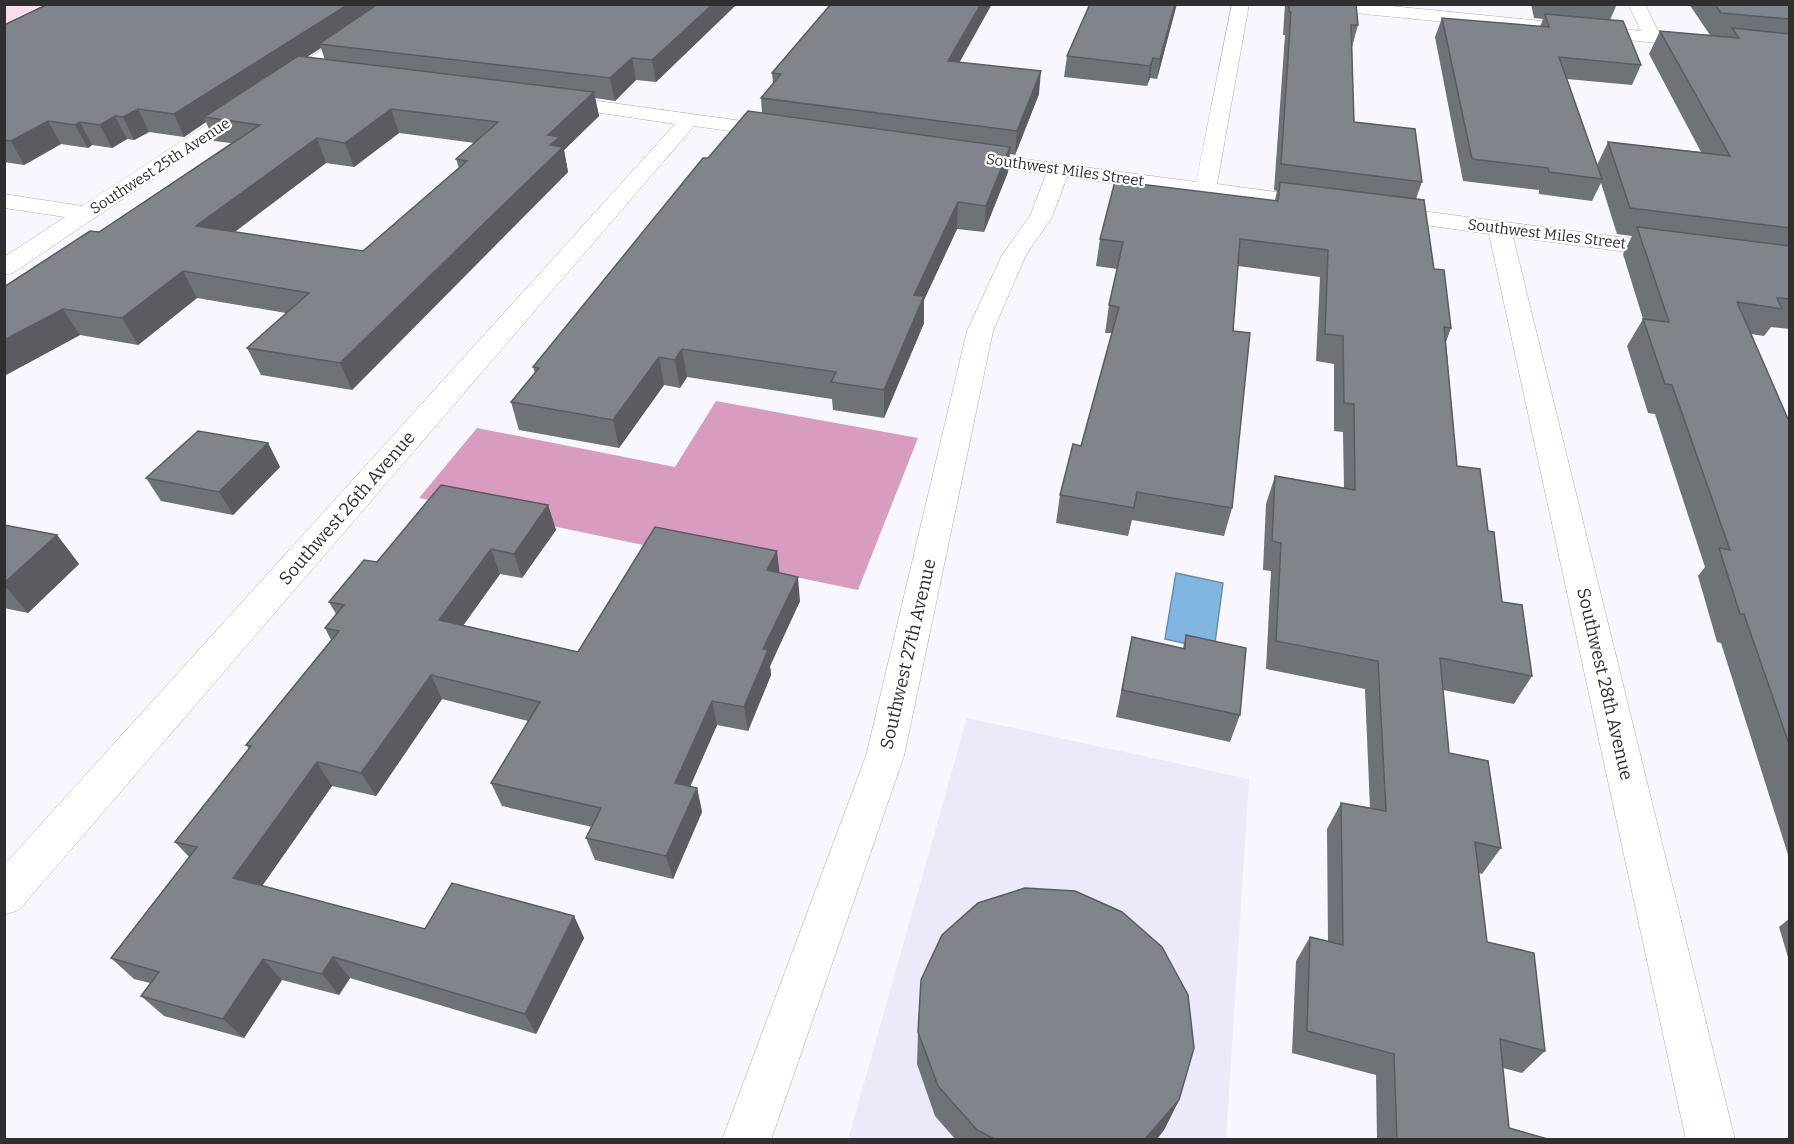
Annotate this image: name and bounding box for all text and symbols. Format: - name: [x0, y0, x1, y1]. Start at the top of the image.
- street label: Southwest 25th Avenue: [87, 114, 233, 218]
- street label: Southwest Miles Street: [985, 150, 1146, 190]
- street label: Southwest Miles Street: [1467, 215, 1628, 253]
- street label: Southwest 26th Avenue: [274, 427, 420, 589]
- street label: Southwest 27th Avenue: [875, 557, 941, 751]
- street label: Southwest 28th Avenue: [1572, 586, 1638, 782]

